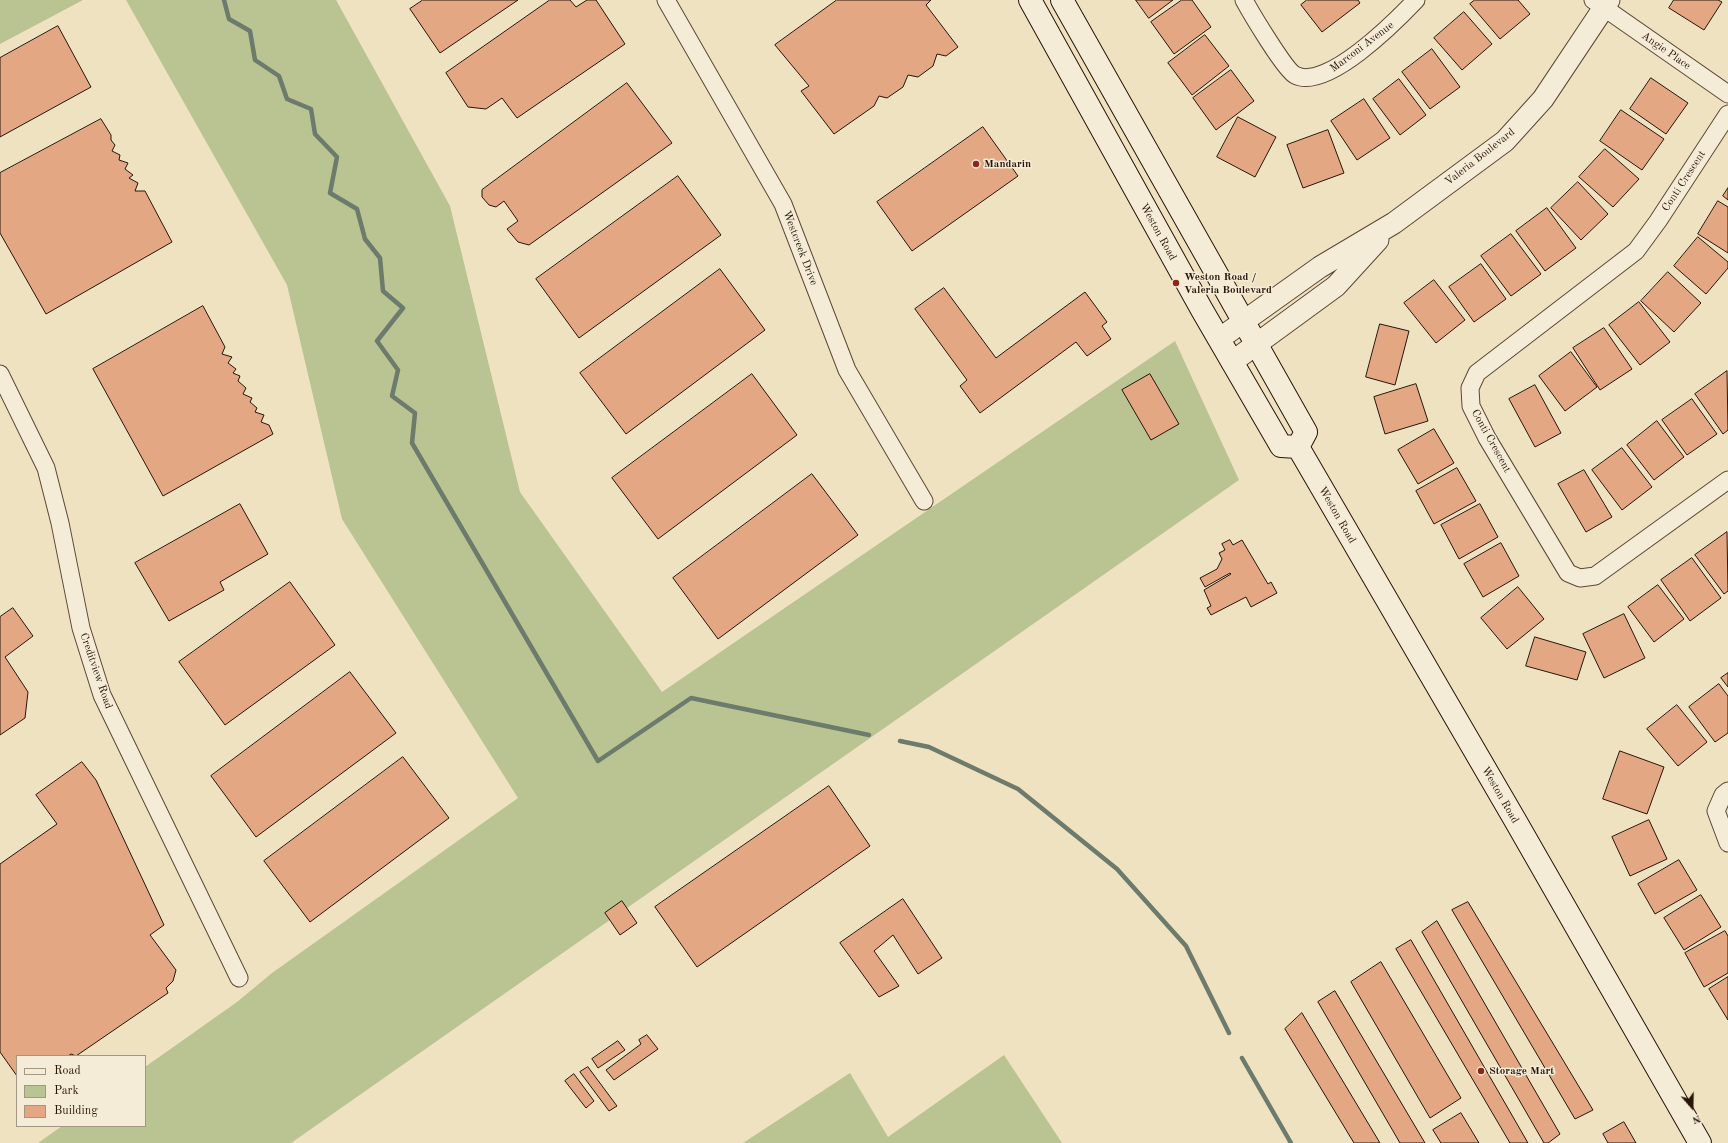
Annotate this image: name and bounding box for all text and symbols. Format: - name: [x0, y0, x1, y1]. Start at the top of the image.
- street label: Marconi Avenue: [1328, 19, 1396, 75]
- street label: Angie Place: [1639, 29, 1693, 73]
- street label: Valeria Boulevard: [1442, 126, 1518, 188]
- street label: Conti Crescent: [1659, 148, 1709, 214]
- place label: Mandarin: [984, 157, 1031, 171]
- marker: Mandarin: [971, 159, 981, 169]
- street label: Weston Road: [1137, 201, 1179, 263]
- street label: Westcreek Drive: [780, 209, 820, 287]
- place label: Weston Road / Valeria Boulevard: [1184, 270, 1272, 296]
- marker: Weston Road / Valeria Boulevard: [1171, 278, 1181, 288]
- street label: Conti Crescent: [1468, 407, 1514, 475]
- street label: Weston Road: [1315, 484, 1359, 546]
- street label: Creditview Road: [77, 631, 115, 711]
- street label: Weston Road: [1478, 764, 1522, 826]
- legend: [16, 1055, 146, 1127]
- place label: Storage Mart: [1489, 1064, 1554, 1078]
- text: Road: [54, 1065, 81, 1077]
- marker: Storage Mart: [1476, 1066, 1486, 1076]
- text: Park: [54, 1085, 79, 1097]
- north arrow: [1672, 1087, 1712, 1127]
- text: Building: [54, 1105, 98, 1117]
- text: N: [1690, 1112, 1702, 1125]

